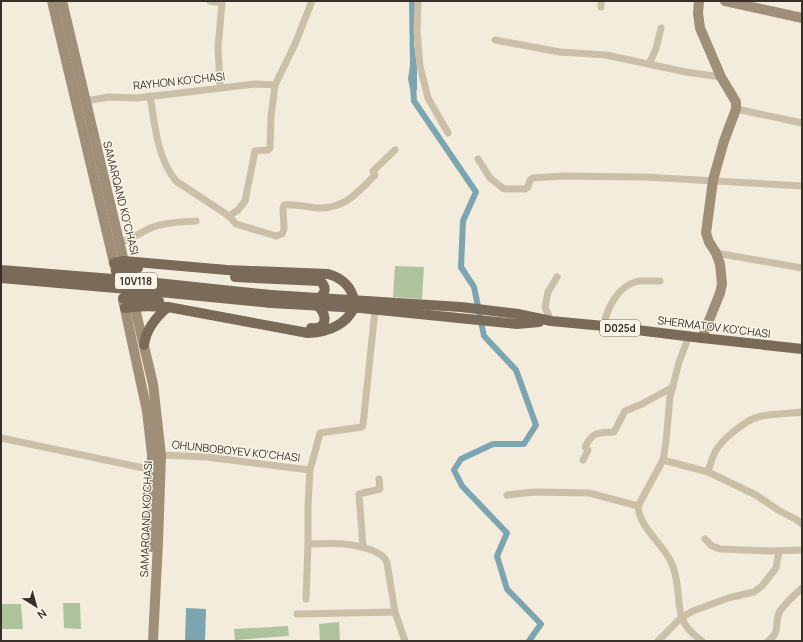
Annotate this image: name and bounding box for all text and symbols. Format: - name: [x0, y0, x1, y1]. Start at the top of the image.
- street label: RAYHON KO'CHASI: [132, 68, 226, 93]
- street label: SAMARQAND KO'CHASI: [100, 139, 143, 256]
- road number: 10V118: [115, 273, 157, 289]
- street label: SHERMATOV KO'CHASI: [657, 312, 772, 341]
- road number: D025d: [600, 320, 640, 336]
- street label: OHUNBOBOYEV KO'CHASI: [171, 436, 301, 465]
- street label: SAMARQAND KO'CHASI: [136, 460, 155, 578]
- north arrow: [16, 586, 56, 626]
- text: N: [35, 606, 50, 623]

